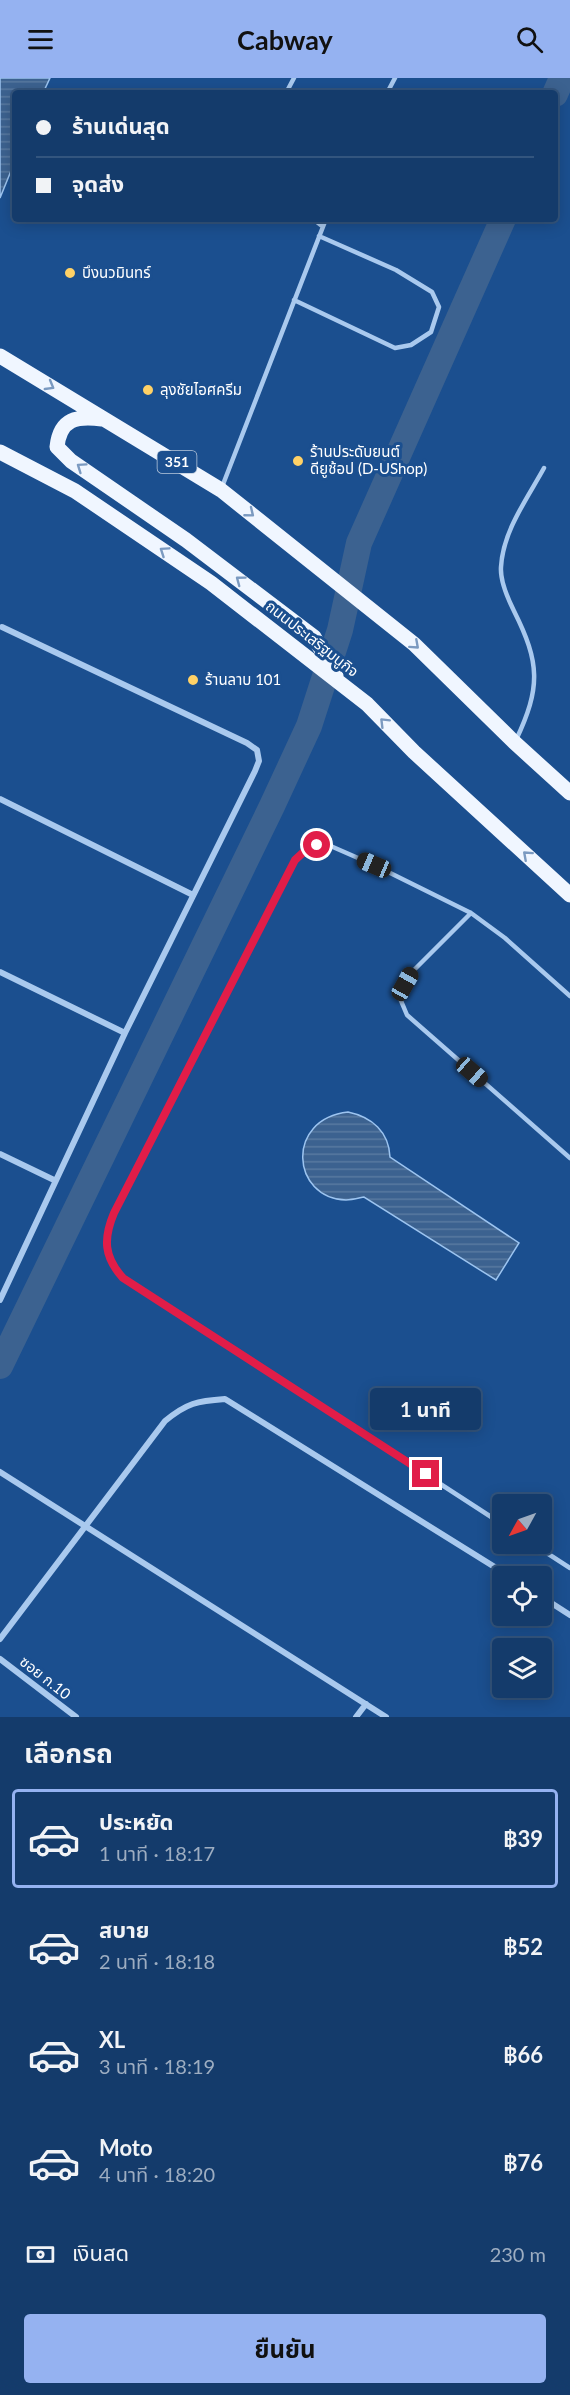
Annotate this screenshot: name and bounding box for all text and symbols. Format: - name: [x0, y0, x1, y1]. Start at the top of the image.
- icon: menu: [24, 23, 57, 56]
- text: Cabway: [237, 23, 333, 56]
- icon: search: [513, 23, 546, 56]
- text: ร้านเด่นสุด: [72, 112, 170, 139]
- text: จุดส่ง: [72, 170, 124, 197]
- place label: บึงนวมินทร์: [82, 263, 151, 281]
- marker: บึงนวมินทร์: [63, 266, 77, 280]
- one-way arrow: [44, 378, 54, 390]
- place label: ลุงชัยไอศครีม: [160, 380, 242, 399]
- marker: ลุงชัยไอศครีม: [141, 383, 155, 397]
- place label: ร้านประดับยนต์ ดียูช้อป (D-UShop): [310, 442, 427, 478]
- road number: 351: [158, 451, 196, 473]
- marker: ร้านประดับยนต์ ดียูช้อป (D-UShop): [291, 454, 305, 468]
- one-way arrow: [77, 463, 88, 474]
- one-way arrow: [243, 505, 254, 516]
- one-way arrow: [160, 547, 171, 558]
- one-way arrow: [236, 577, 247, 588]
- street label: ถนนประเสริฐมนูกิจ: [262, 596, 363, 681]
- one-way arrow: [408, 638, 419, 649]
- place label: ร้านลาบ 101: [205, 670, 281, 688]
- marker: ร้านลาบ 101: [186, 673, 200, 687]
- one-way arrow: [381, 718, 391, 729]
- route start: [303, 831, 330, 858]
- car: [354, 850, 394, 880]
- one-way arrow: [523, 851, 534, 862]
- car: [388, 964, 422, 1004]
- car: [453, 1053, 491, 1091]
- callout: 1 นาที: [370, 1387, 482, 1429]
- text: 1 นาที: [400, 1397, 451, 1421]
- route end: [412, 1460, 439, 1487]
- north arrow: [492, 1494, 552, 1554]
- map controls: [492, 1494, 552, 1698]
- button: locate: [492, 1566, 552, 1626]
- button: layers: [492, 1638, 552, 1698]
- street label: ซอย ก.10: [17, 1652, 75, 1703]
- text: เลือกรถ: [24, 1736, 113, 1769]
- text: ประหยัด: [99, 1808, 174, 1835]
- icon: car: [27, 1812, 81, 1866]
- text: ฿39: [503, 1825, 543, 1852]
- text: 1 นาที · 18:17: [99, 1841, 215, 1865]
- text: สบาย: [99, 1916, 149, 1943]
- icon: car: [27, 1920, 81, 1974]
- text: ฿52: [503, 1933, 543, 1960]
- text: 2 นาที · 18:18: [99, 1949, 215, 1973]
- text: XL: [99, 2026, 125, 2053]
- icon: car: [27, 2028, 81, 2082]
- text: ฿66: [503, 2041, 543, 2068]
- text: 3 นาที · 18:19: [99, 2054, 215, 2078]
- text: Moto: [99, 2134, 153, 2161]
- icon: car: [27, 2136, 81, 2190]
- text: ฿76: [503, 2149, 543, 2176]
- text: 4 นาที · 18:20: [99, 2162, 215, 2186]
- icon: cash: [24, 2238, 57, 2271]
- text: เงินสด: [72, 2239, 129, 2266]
- text: 230 m: [490, 2242, 546, 2266]
- button: ยืนยัน: [24, 2314, 546, 2383]

